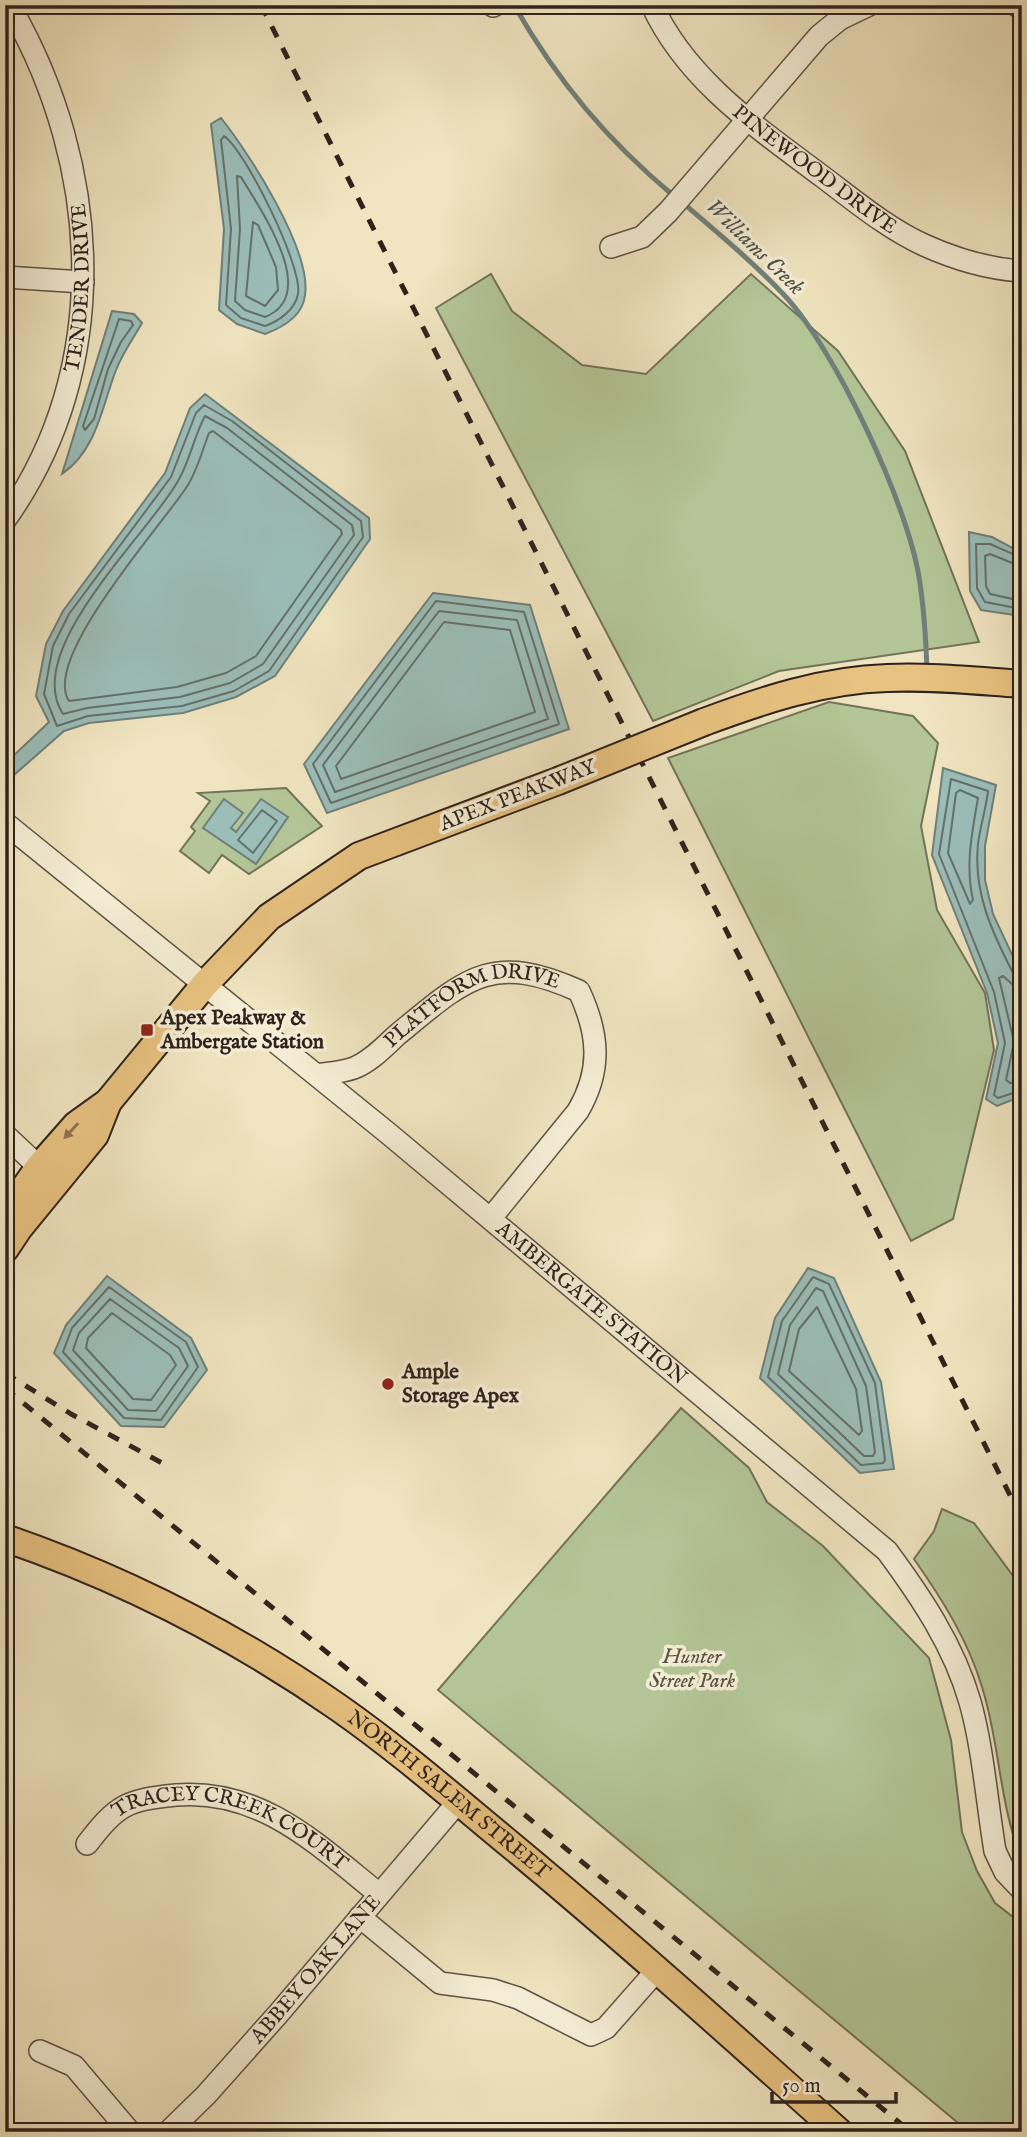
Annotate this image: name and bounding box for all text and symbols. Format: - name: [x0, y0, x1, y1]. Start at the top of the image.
- street label: PINEWOOD DRIVE: [726, 99, 902, 240]
- water label: Williams Creek: [699, 193, 811, 301]
- street label: TENDER DRIVE: [58, 202, 96, 375]
- street label: APEX PEAKWAY: [435, 753, 602, 839]
- street label: PLATFORM DRIVE: [378, 958, 564, 1054]
- place label: Apex Peakway & Ambergate Station: [160, 1005, 324, 1056]
- marker: Apex Peakway & Ambergate Station: [139, 1022, 155, 1038]
- one-way arrow: [63, 1122, 79, 1139]
- street label: AMBERGATE STATION: [489, 1215, 692, 1391]
- place label: Ample Storage Apex: [401, 1359, 520, 1410]
- marker: Ample Storage Apex: [380, 1376, 396, 1392]
- park label: Hunter Street Park: [649, 1644, 736, 1695]
- street label: NORTH SALEM STREET: [342, 1705, 556, 1886]
- street label: TRACEY CREEK COURT: [107, 1781, 354, 1877]
- street label: ABBEY OAK LANE: [244, 1889, 387, 2050]
- scale bar: [772, 2060, 896, 2104]
- text: 50 m: [782, 2073, 821, 2100]

